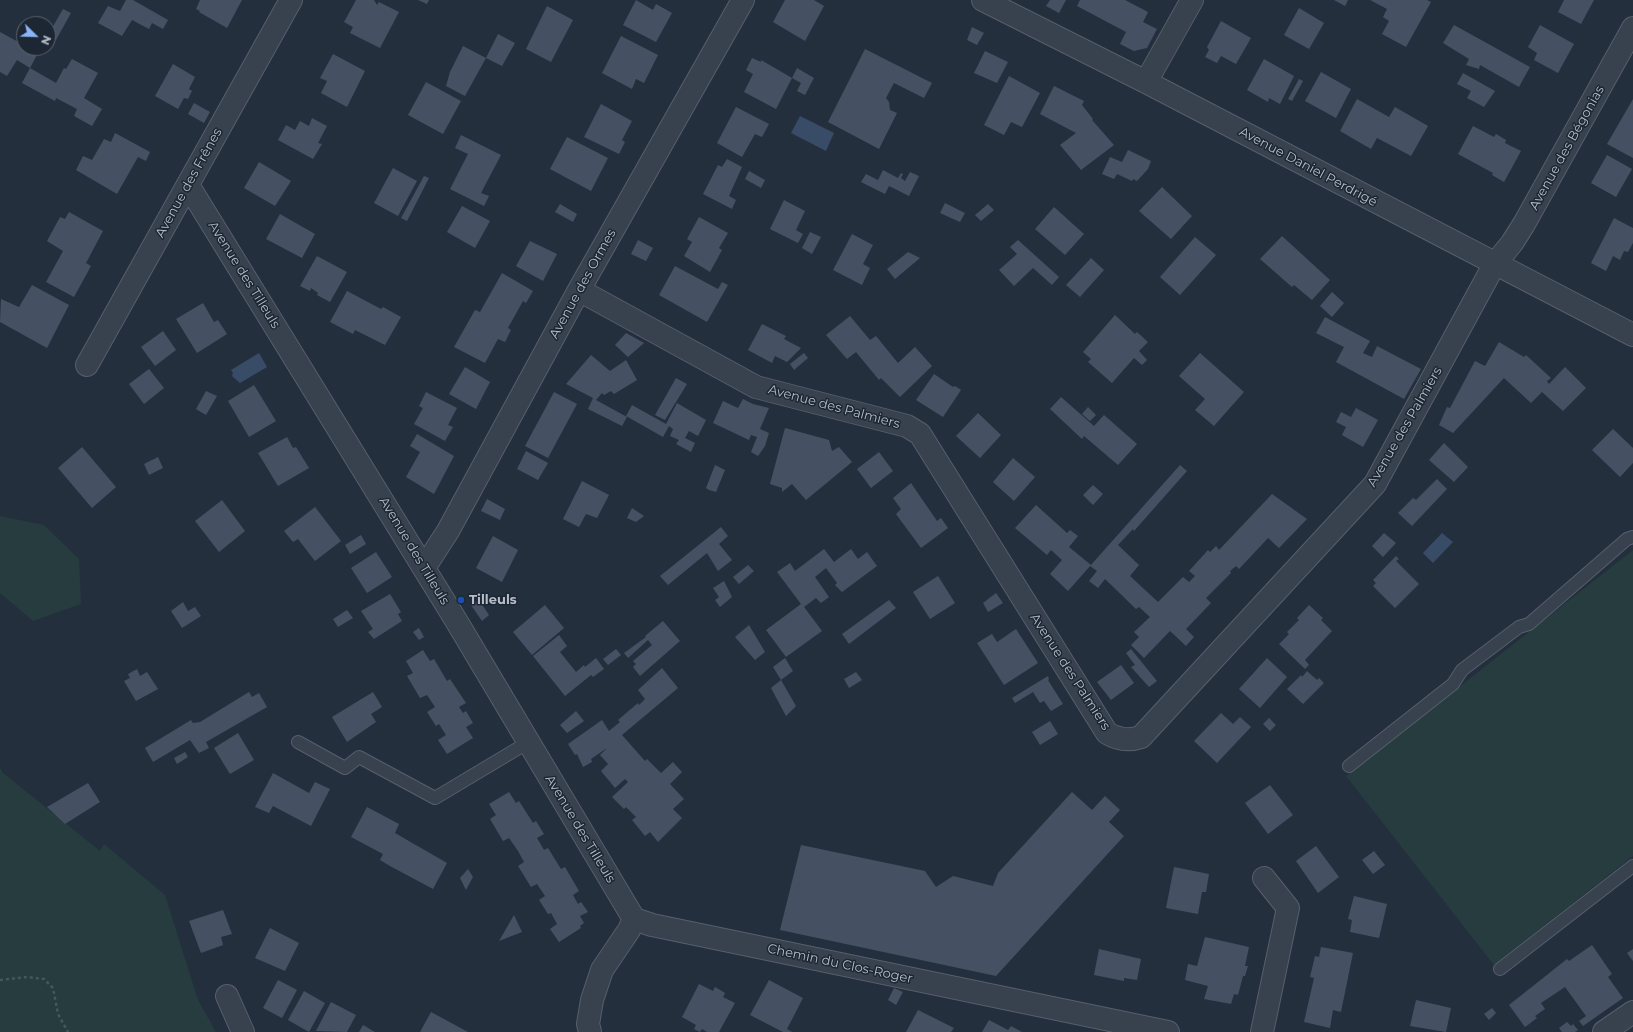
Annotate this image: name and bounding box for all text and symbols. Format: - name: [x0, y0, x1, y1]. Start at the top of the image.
- north arrow: [16, 16, 56, 56]
- text: N: [38, 33, 54, 47]
- street label: Avenue des Bégonias: [1526, 83, 1608, 213]
- street label: Avenue Daniel Perdrigé: [1236, 124, 1380, 210]
- street label: Avenue des Frênes: [152, 125, 226, 241]
- street label: Avenue des Tilleuls: [205, 219, 283, 331]
- street label: Avenue des Ormes: [546, 226, 620, 342]
- street label: Avenue des Palmiers: [1364, 364, 1446, 490]
- street label: Avenue des Palmiers: [766, 382, 902, 432]
- street label: Avenue des Tilleuls: [376, 494, 452, 608]
- place label: Tilleuls: [469, 592, 517, 608]
- marker: Tilleuls: [456, 595, 466, 605]
- street label: Avenue des Palmiers: [1026, 611, 1114, 733]
- street label: Avenue des Tilleuls: [542, 772, 618, 886]
- street label: Chemin du Clos-Roger: [766, 941, 914, 987]

